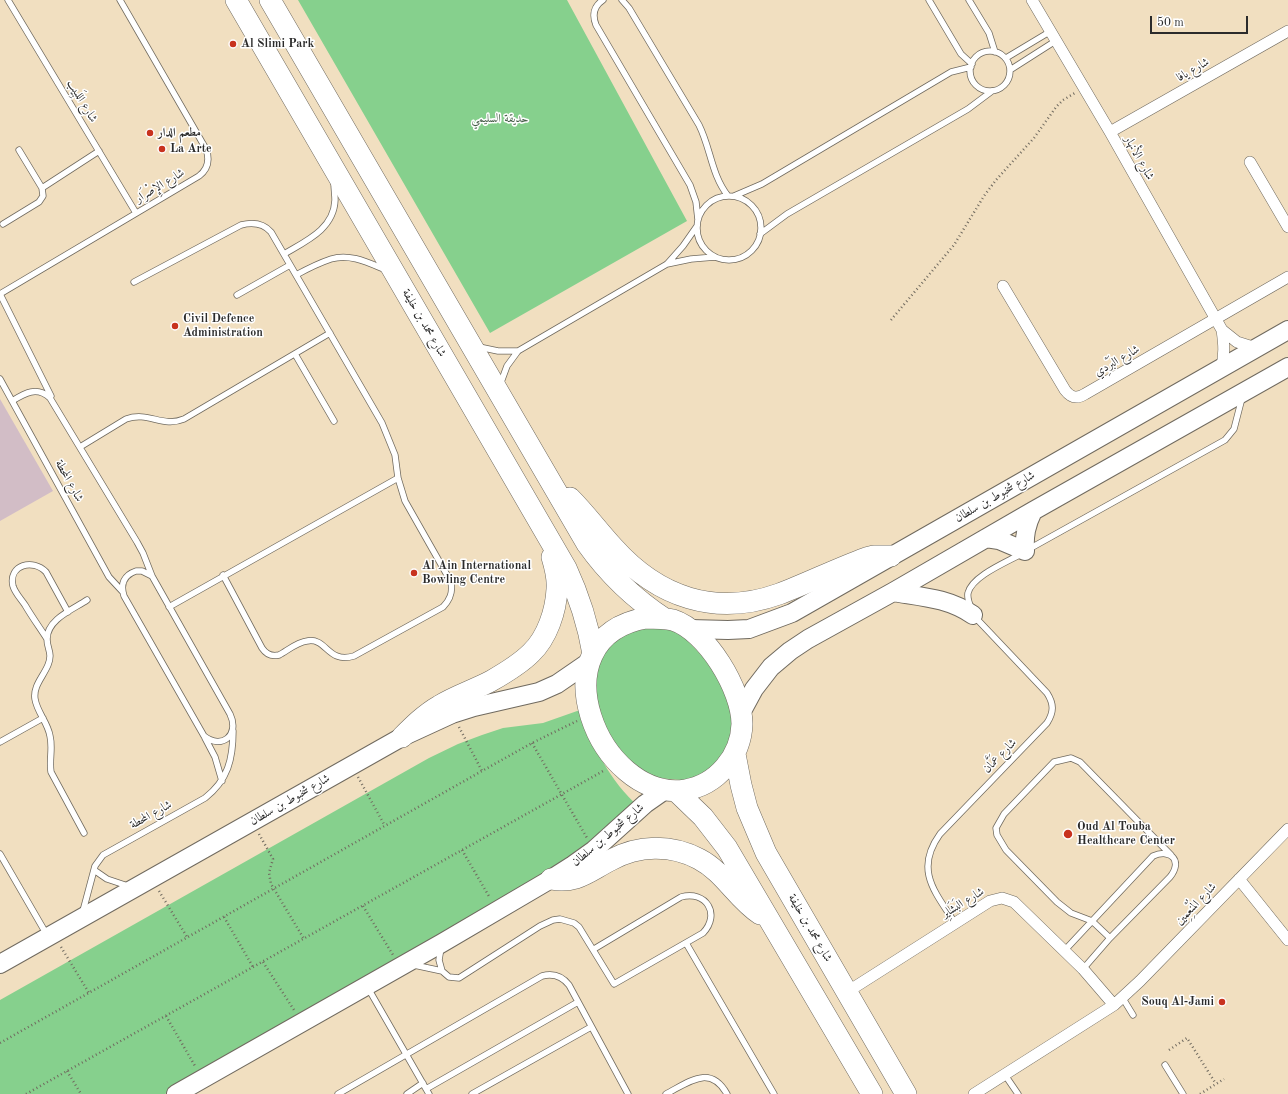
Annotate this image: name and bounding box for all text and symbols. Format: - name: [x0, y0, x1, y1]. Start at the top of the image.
- scale bar: [1152, 8, 1250, 34]
- text: 50 m: [1157, 17, 1184, 29]
- place label: Al Slimi Park: [241, 37, 314, 51]
- marker: Al Slimi Park: [228, 39, 238, 49]
- street label: شارع يافا: [1174, 55, 1212, 85]
- street label: شارع اللَبِيب: [64, 77, 100, 125]
- park label: حديقة السليمي: [471, 112, 529, 126]
- place label: مطعم الدار: [158, 126, 201, 140]
- marker: مطعم الدار: [145, 128, 155, 138]
- street label: شارع الأنهار: [1121, 133, 1157, 183]
- place label: La Arte: [170, 142, 212, 156]
- marker: La Arte: [157, 144, 167, 154]
- street label: شارع الإِصْرَار: [133, 166, 187, 206]
- street label: شارع محمد بن خليفة: [399, 287, 449, 359]
- place label: Civil Defence Administration: [183, 312, 263, 340]
- marker: Civil Defence Administration: [170, 321, 180, 331]
- street label: شارع البَرْدِي: [1092, 342, 1142, 380]
- street label: شارع المحطة: [52, 458, 86, 504]
- street label: شارع شخبوط بن سلطان: [952, 468, 1038, 526]
- place label: Al Ain International Bowling Centre: [422, 559, 531, 587]
- marker: Al Ain International Bowling Centre: [409, 568, 419, 578]
- street label: شارع عَمَّان: [980, 736, 1020, 776]
- street label: شارع شخبوط بن سلطان: [247, 771, 333, 829]
- street label: شارع المحطة: [128, 798, 174, 832]
- street label: شارع شخبوط بن سلطان: [569, 800, 647, 870]
- place label: Oud Al Touba Healthcare Center: [1077, 820, 1175, 848]
- marker: Oud Al Touba Healthcare Center: [1062, 828, 1074, 840]
- street label: شارع المُنْعِمِين: [1172, 880, 1220, 928]
- street label: شارع البَشَايِر: [939, 885, 987, 921]
- street label: شارع محمد بن خليفة: [785, 892, 835, 964]
- place label: Souq Al-Jami: [1141, 995, 1214, 1009]
- marker: Souq Al-Jami: [1217, 997, 1227, 1007]

